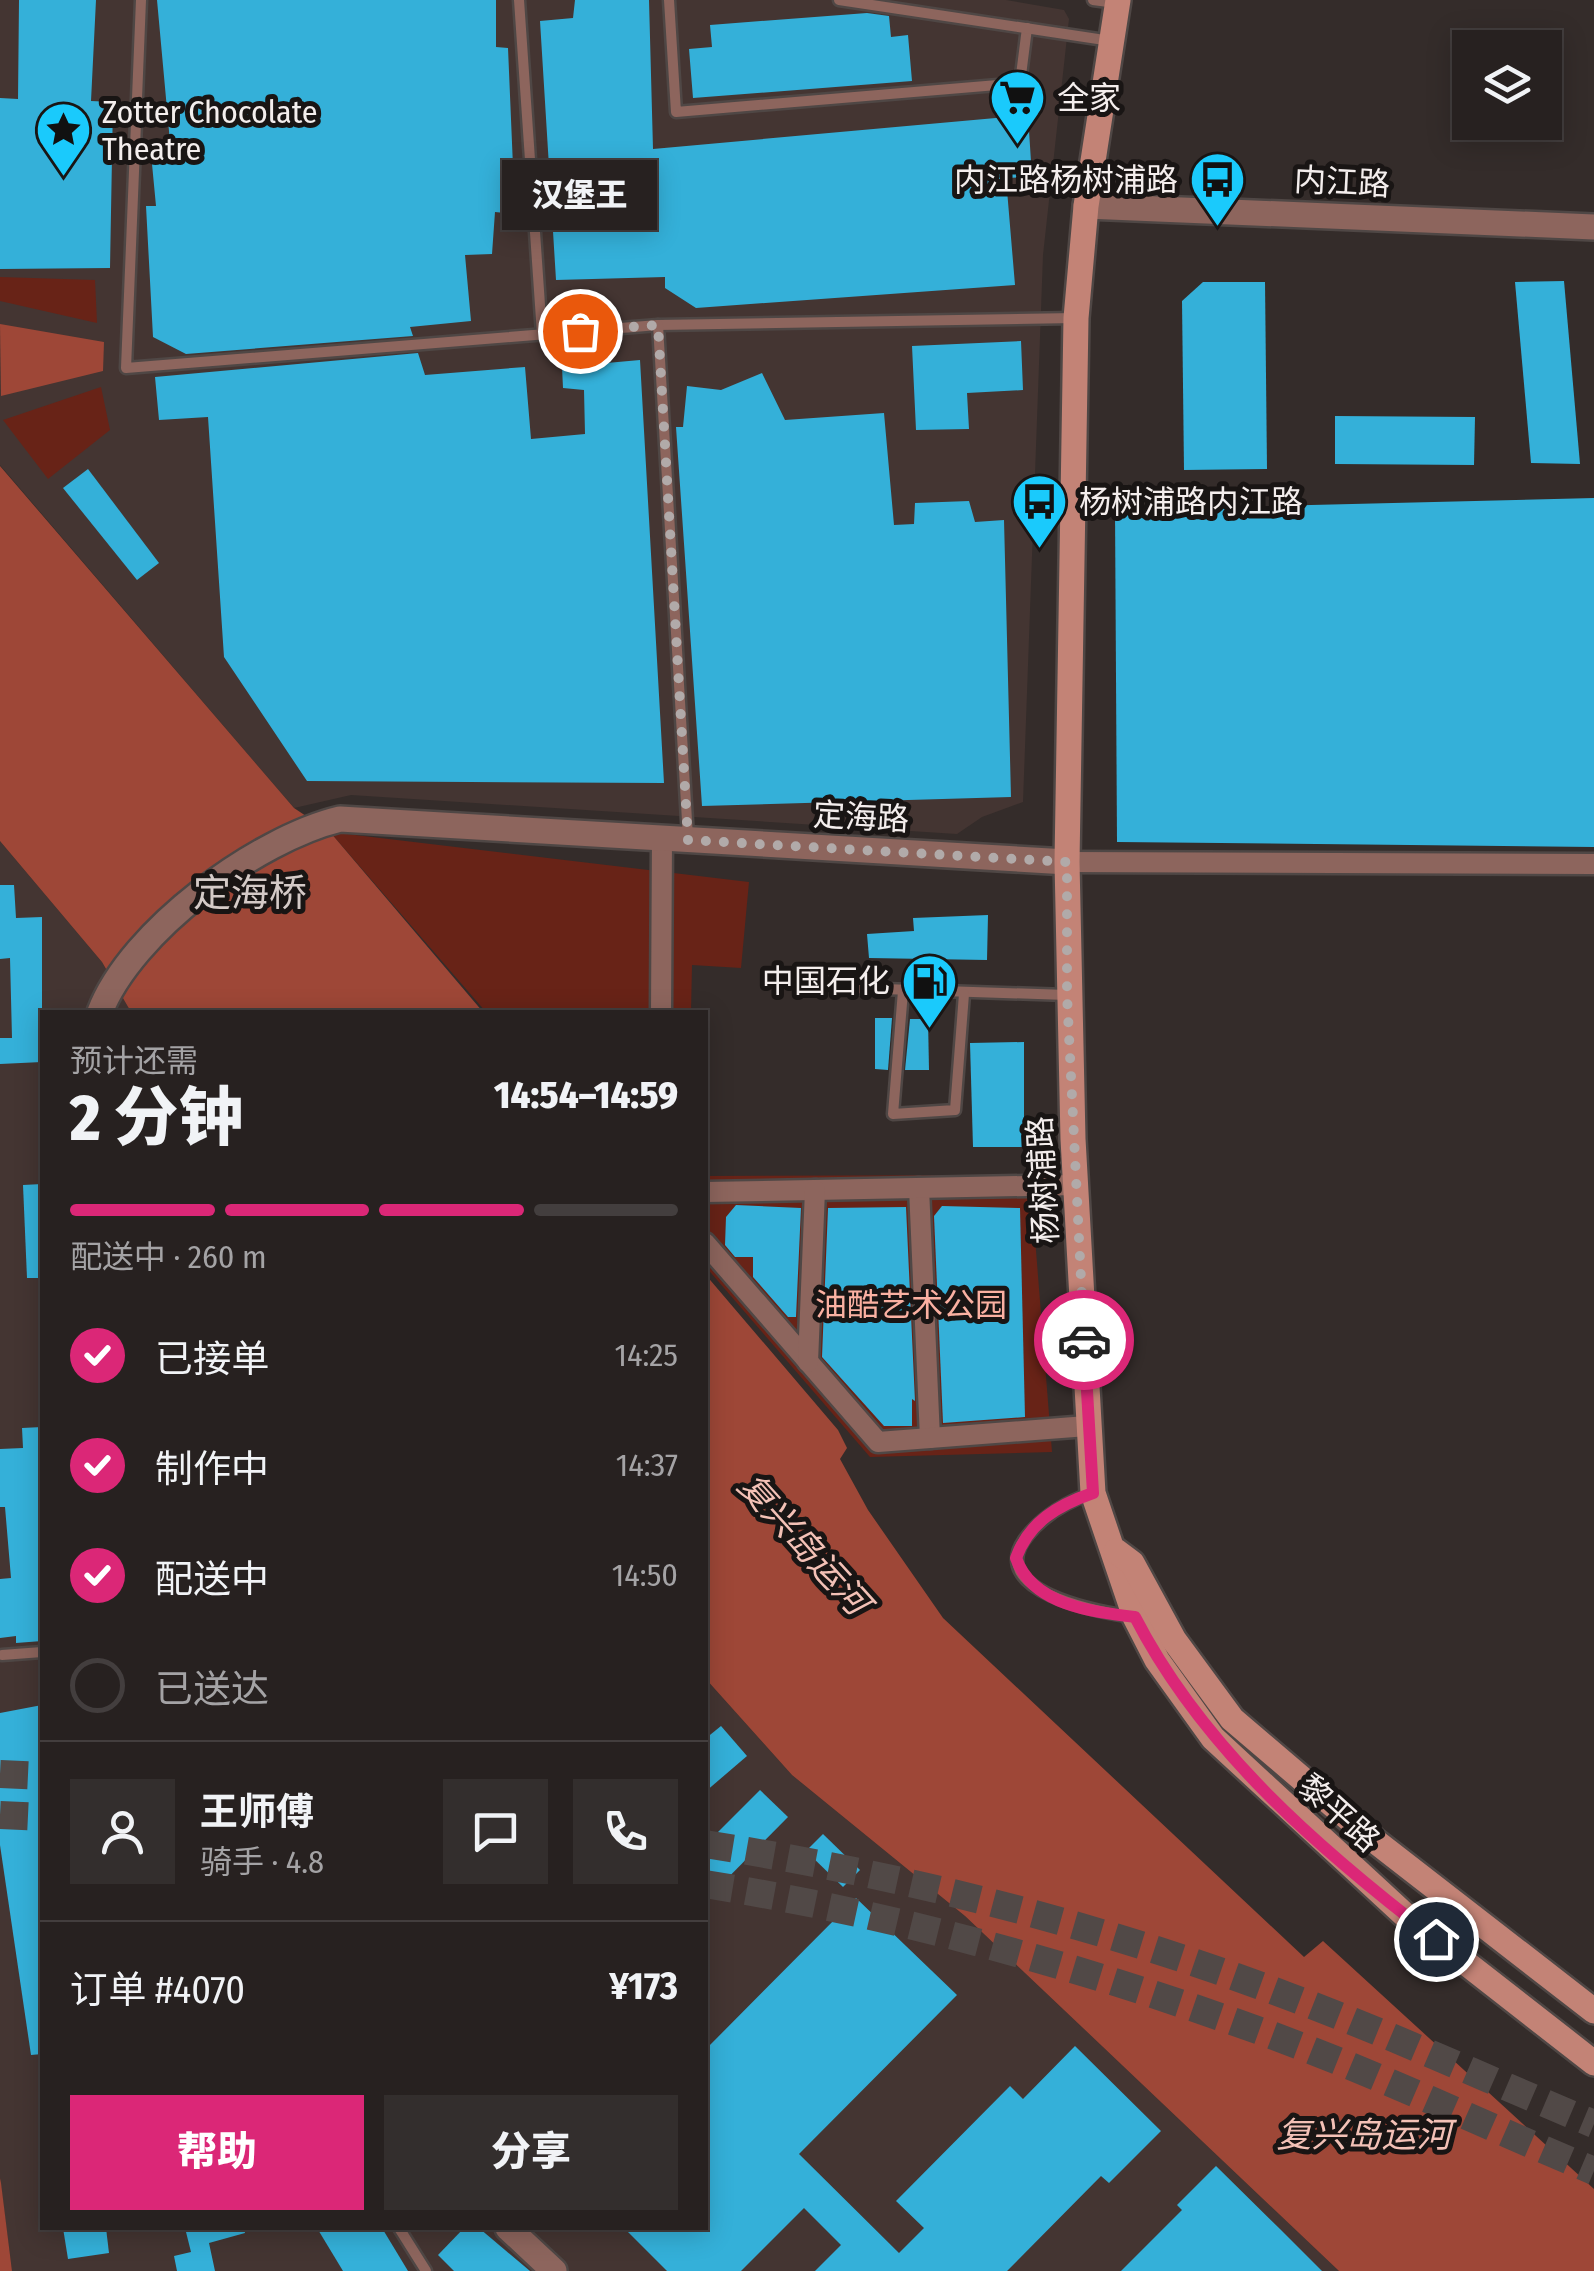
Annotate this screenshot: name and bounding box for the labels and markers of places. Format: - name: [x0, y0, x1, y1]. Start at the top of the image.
- supermarket icon: 全家: [988, 68, 1048, 147]
- place label: 全家: [1057, 79, 1121, 117]
- place label: Zotter Chocolate Theatre: [102, 93, 318, 168]
- place icon: Zotter Chocolate Theatre: [33, 100, 93, 179]
- bus stop icon: 内江路杨树浦路: [1187, 150, 1247, 229]
- callout: 汉堡王: [502, 161, 658, 231]
- place label: 内江路杨树浦路: [954, 161, 1178, 199]
- pin: [538, 289, 623, 374]
- bus stop icon: 杨树浦路内江路: [1010, 472, 1070, 551]
- place label: 杨树浦路内江路: [1079, 483, 1303, 521]
- fuel station icon: 中国石化: [899, 951, 959, 1030]
- place label: 中国石化: [762, 962, 890, 1000]
- pin: [1394, 1897, 1479, 1982]

